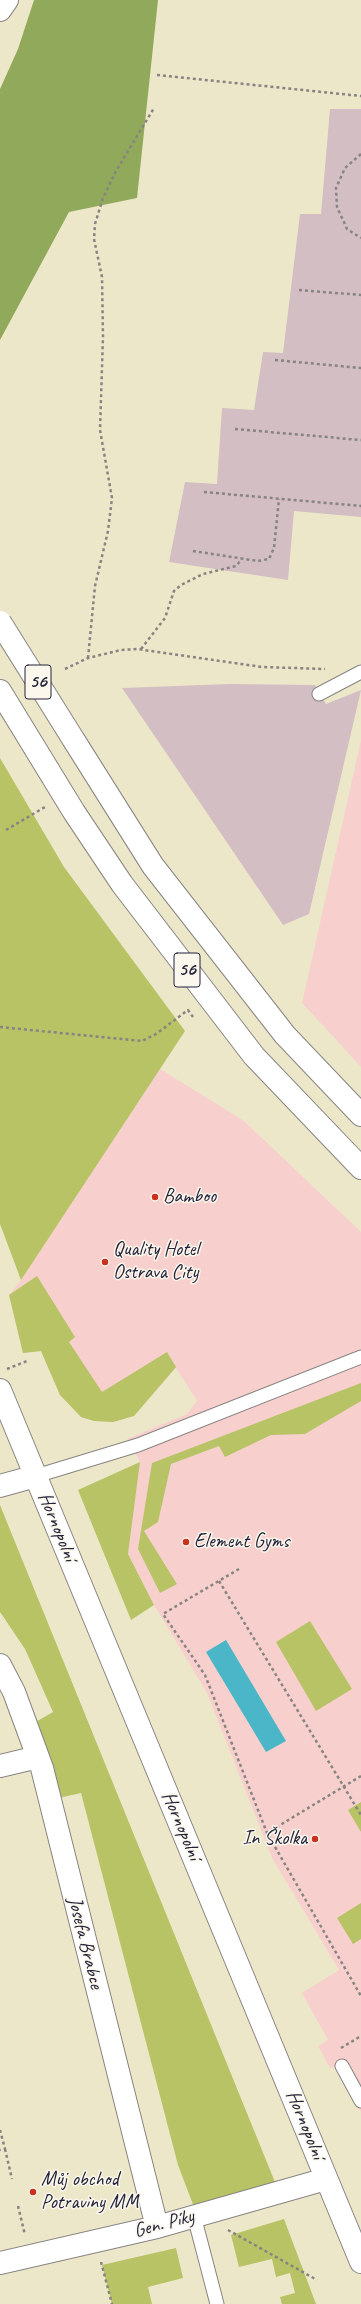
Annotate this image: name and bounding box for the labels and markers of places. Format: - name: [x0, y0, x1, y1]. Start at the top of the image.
- place label: Bamboo: [163, 1185, 216, 1209]
- marker: Bamboo: [150, 1192, 160, 1202]
- place label: Quality Hotel Ostrava City: [113, 1238, 199, 1285]
- marker: Quality Hotel Ostrava City: [100, 1257, 110, 1267]
- place label: Element Gyms: [194, 1530, 289, 1554]
- marker: Element Gyms: [181, 1537, 191, 1547]
- place label: In Školka: [242, 1827, 307, 1851]
- marker: In Školka: [310, 1834, 320, 1844]
- place label: Můj obchod Potraviny MM: [41, 2168, 138, 2215]
- marker: Můj obchod Potraviny MM: [28, 2187, 38, 2197]

